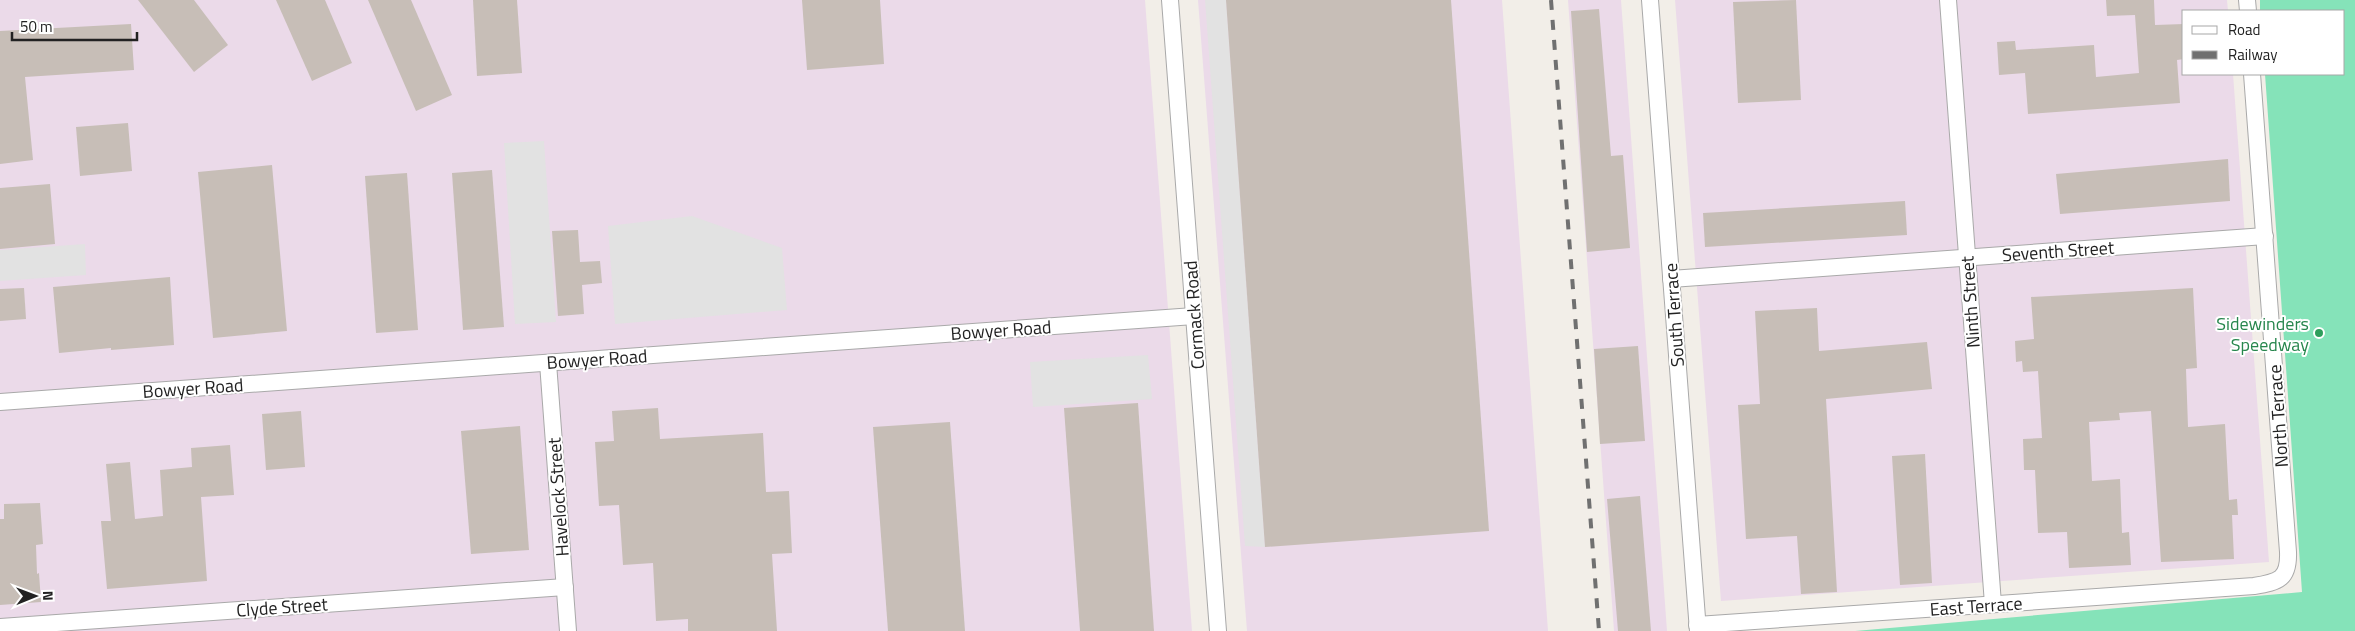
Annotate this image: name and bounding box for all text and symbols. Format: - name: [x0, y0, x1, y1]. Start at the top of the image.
- scale bar: [12, 10, 138, 42]
- legend: [2182, 10, 2345, 75]
- text: 50 m: [20, 15, 53, 38]
- text: Road: [2228, 18, 2260, 41]
- text: Railway: [2228, 43, 2278, 66]
- street label: Seventh Street: [2001, 234, 2116, 268]
- street label: Ninth Street: [1953, 254, 1987, 349]
- street label: Cormack Road: [1177, 260, 1211, 370]
- street label: South Terrace: [1657, 262, 1691, 368]
- place label: Sidewinders Speedway: [2216, 310, 2309, 358]
- street label: Bowyer Road: [950, 313, 1052, 347]
- marker: Sidewinders Speedway: [2313, 327, 2325, 339]
- street label: Bowyer Road: [546, 342, 648, 376]
- street label: North Terrace: [2261, 364, 2295, 468]
- street label: Bowyer Road: [142, 371, 244, 405]
- street label: Havelock Street: [540, 436, 576, 557]
- north arrow: [10, 571, 60, 621]
- street label: East Terrace: [1929, 589, 2023, 623]
- street label: Clyde Street: [235, 590, 329, 624]
- text: N: [38, 591, 59, 601]

